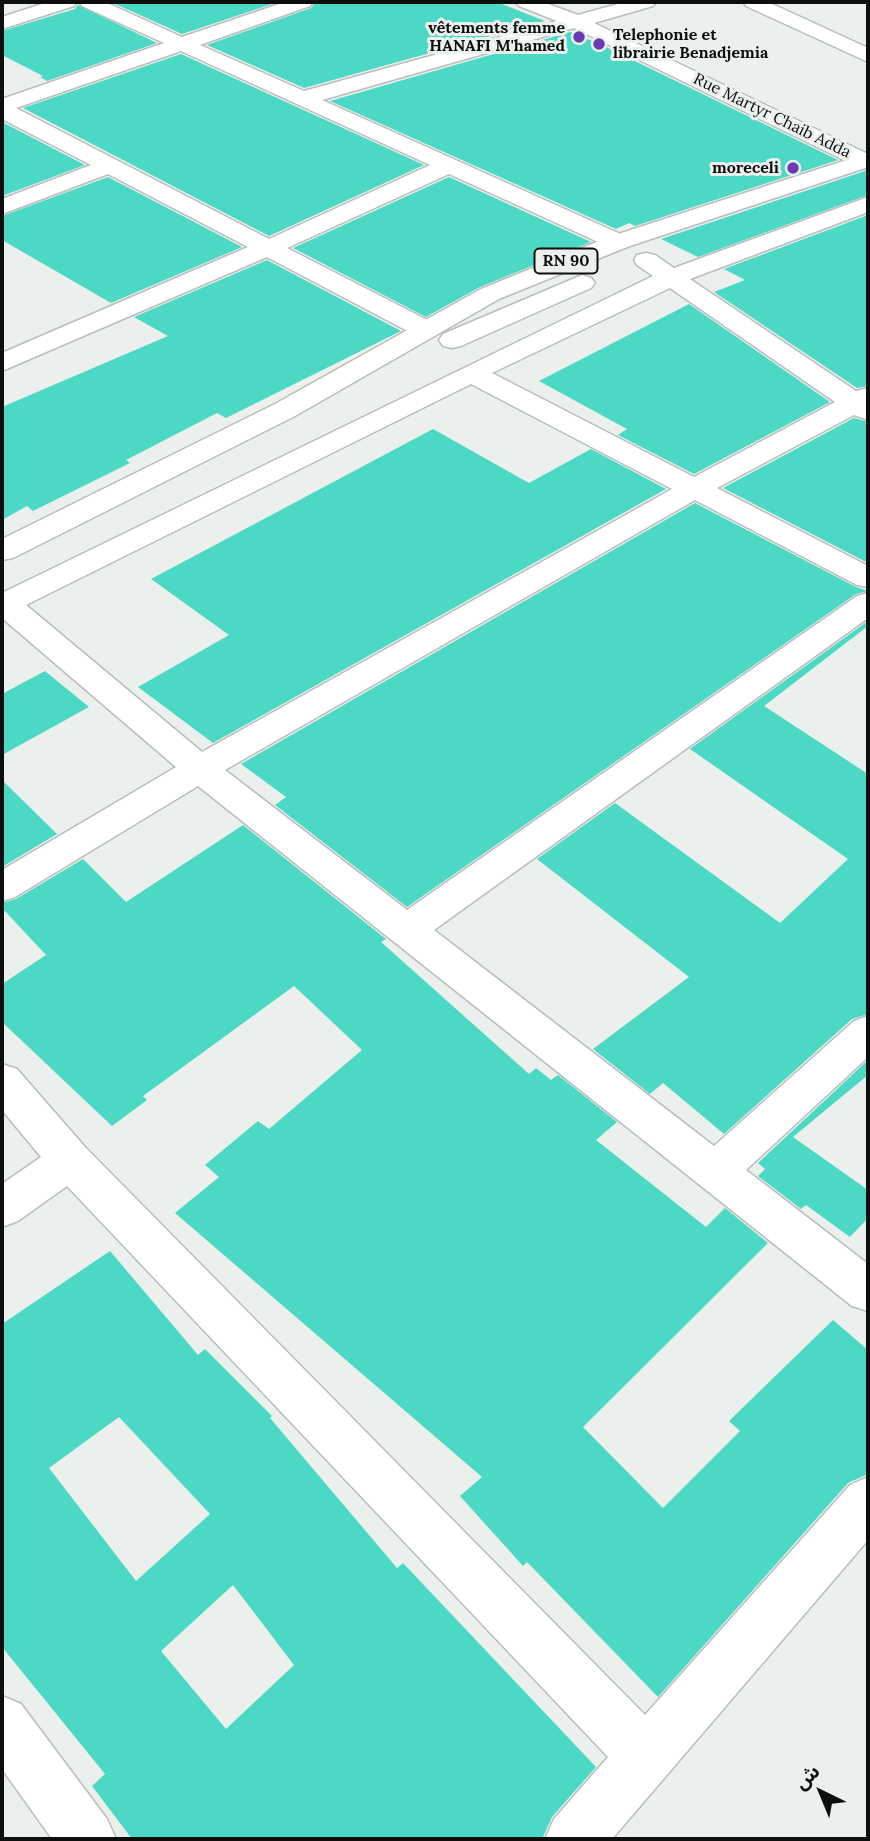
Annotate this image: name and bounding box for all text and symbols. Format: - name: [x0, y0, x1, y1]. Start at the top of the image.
- place label: vêtements femme HANAFI M'hamed: [428, 18, 565, 56]
- place label: Telephonie et librairie Benadjemia: [613, 25, 768, 63]
- marker: vêtements femme HANAFI M'hamed: [571, 29, 587, 45]
- marker: Telephonie et librairie Benadjemia: [591, 36, 607, 52]
- street label: Rue Martyr Chaib Adda: [690, 70, 854, 162]
- place label: moreceli: [712, 158, 779, 178]
- marker: moreceli: [785, 160, 801, 176]
- road number: RN 90: [534, 248, 598, 274]
- north arrow: [786, 1757, 856, 1827]
- text: ش: [789, 1759, 824, 1794]

